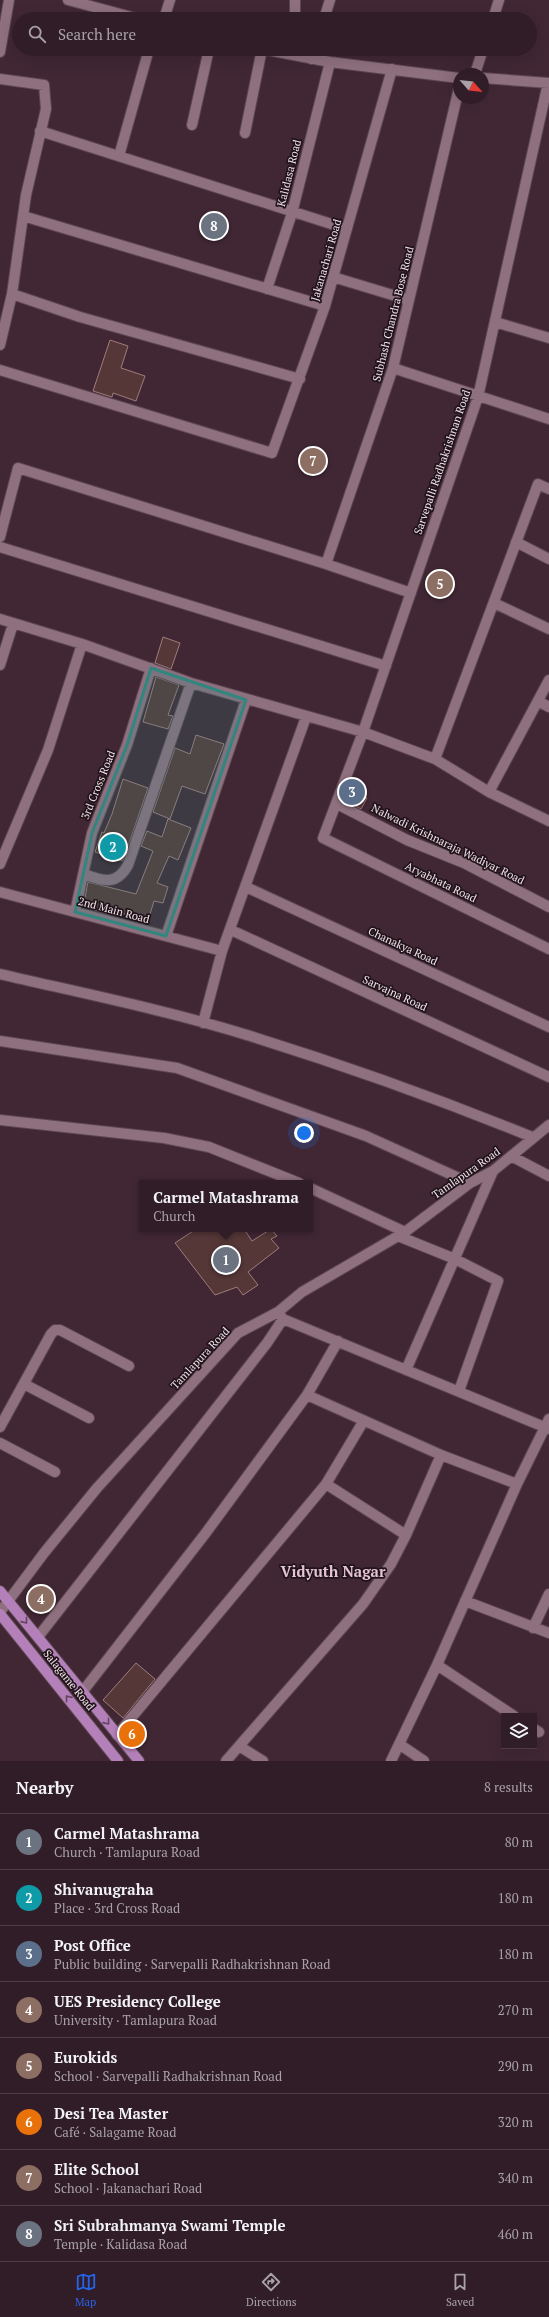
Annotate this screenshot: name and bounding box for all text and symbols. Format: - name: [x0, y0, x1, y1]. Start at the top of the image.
- search box: [12, 12, 537, 56]
- icon: search: [26, 23, 48, 45]
- text: Search here: [58, 24, 136, 44]
- north arrow: [453, 68, 489, 104]
- street label: Kalidasa Road: [274, 138, 304, 208]
- pin: 8: [201, 211, 227, 241]
- street label: Jakanachari Road: [308, 217, 344, 303]
- street label: Subhash Chandra Bose Road: [369, 245, 417, 383]
- street label: Sarvepalli Radhakrishnan Road: [411, 388, 473, 536]
- pin: 7: [300, 446, 326, 476]
- pin: 5: [427, 569, 453, 599]
- street label: 3rd Cross Road: [78, 749, 118, 821]
- pin: 3: [339, 777, 365, 807]
- street label: Nalwadi Krishnaraja Wadiyar Road: [369, 801, 527, 887]
- pin: 2: [100, 832, 126, 862]
- street label: Aryabhata Road: [403, 859, 479, 905]
- street label: 2nd Main Road: [77, 894, 151, 926]
- street label: Chanakya Road: [366, 924, 440, 968]
- street label: Sarvajna Road: [361, 972, 429, 1014]
- your location: [294, 1123, 314, 1143]
- street label: Tamlapura Road: [429, 1144, 503, 1202]
- popup: [139, 1180, 313, 1232]
- text: Carmel Matashrama: [153, 1187, 299, 1207]
- text: Church: [153, 1207, 195, 1225]
- pin: 1: [213, 1245, 239, 1275]
- street label: Tamlapura Road: [168, 1324, 232, 1392]
- district label: Vidyuth Nagar: [281, 1561, 386, 1581]
- pin: 4: [28, 1584, 54, 1614]
- one-way arrow: [20, 1616, 27, 1623]
- street label: Salagame Road: [40, 1647, 98, 1713]
- one-way arrow: [65, 1695, 72, 1702]
- map controls: [501, 1713, 537, 1749]
- button: layers: [501, 1713, 537, 1749]
- one-way arrow: [102, 1717, 109, 1724]
- pin: 6: [119, 1719, 145, 1749]
- text: Nearby: [16, 1776, 74, 1799]
- text: 8 results: [484, 1778, 533, 1796]
- text: Carmel Matashrama: [54, 1823, 200, 1843]
- text: 1: [25, 1833, 33, 1851]
- text: 80 m: [505, 1833, 533, 1851]
- text: Church · Tamlapura Road: [54, 1843, 200, 1861]
- text: Shivanugraha: [54, 1879, 154, 1899]
- text: 2: [25, 1889, 33, 1907]
- text: 180 m: [498, 1889, 533, 1907]
- text: Place · 3rd Cross Road: [54, 1899, 180, 1917]
- text: Post Office: [54, 1935, 131, 1955]
- text: 3: [25, 1945, 33, 1963]
- text: 180 m: [498, 1945, 533, 1963]
- text: Public building · Sarvepalli Radhakrishnan Road: [54, 1955, 331, 1973]
- text: UES Presidency College: [54, 1991, 221, 2011]
- text: 4: [25, 2001, 33, 2019]
- text: 270 m: [498, 2001, 533, 2019]
- text: University · Tamlapura Road: [54, 2011, 217, 2029]
- text: Eurokids: [54, 2047, 117, 2067]
- text: 5: [25, 2057, 33, 2075]
- text: 290 m: [498, 2057, 533, 2075]
- text: School · Sarvepalli Radhakrishnan Road: [54, 2067, 282, 2085]
- text: Desi Tea Master: [54, 2103, 168, 2123]
- text: 6: [25, 2113, 33, 2131]
- text: 320 m: [498, 2113, 533, 2131]
- text: Café · Salagame Road: [54, 2123, 176, 2141]
- text: Elite School: [54, 2159, 139, 2179]
- text: 7: [25, 2169, 33, 2187]
- text: 340 m: [498, 2169, 533, 2187]
- text: School · Jakanachari Road: [54, 2179, 202, 2197]
- text: Sri Subrahmanya Swami Temple: [54, 2215, 286, 2235]
- text: 8: [25, 2225, 33, 2243]
- text: 460 m: [498, 2225, 533, 2243]
- text: Temple · Kalidasa Road: [54, 2235, 187, 2253]
- tab: Map: [75, 2271, 97, 2309]
- tab: Directions: [246, 2271, 297, 2309]
- tab: Saved: [446, 2271, 474, 2309]

